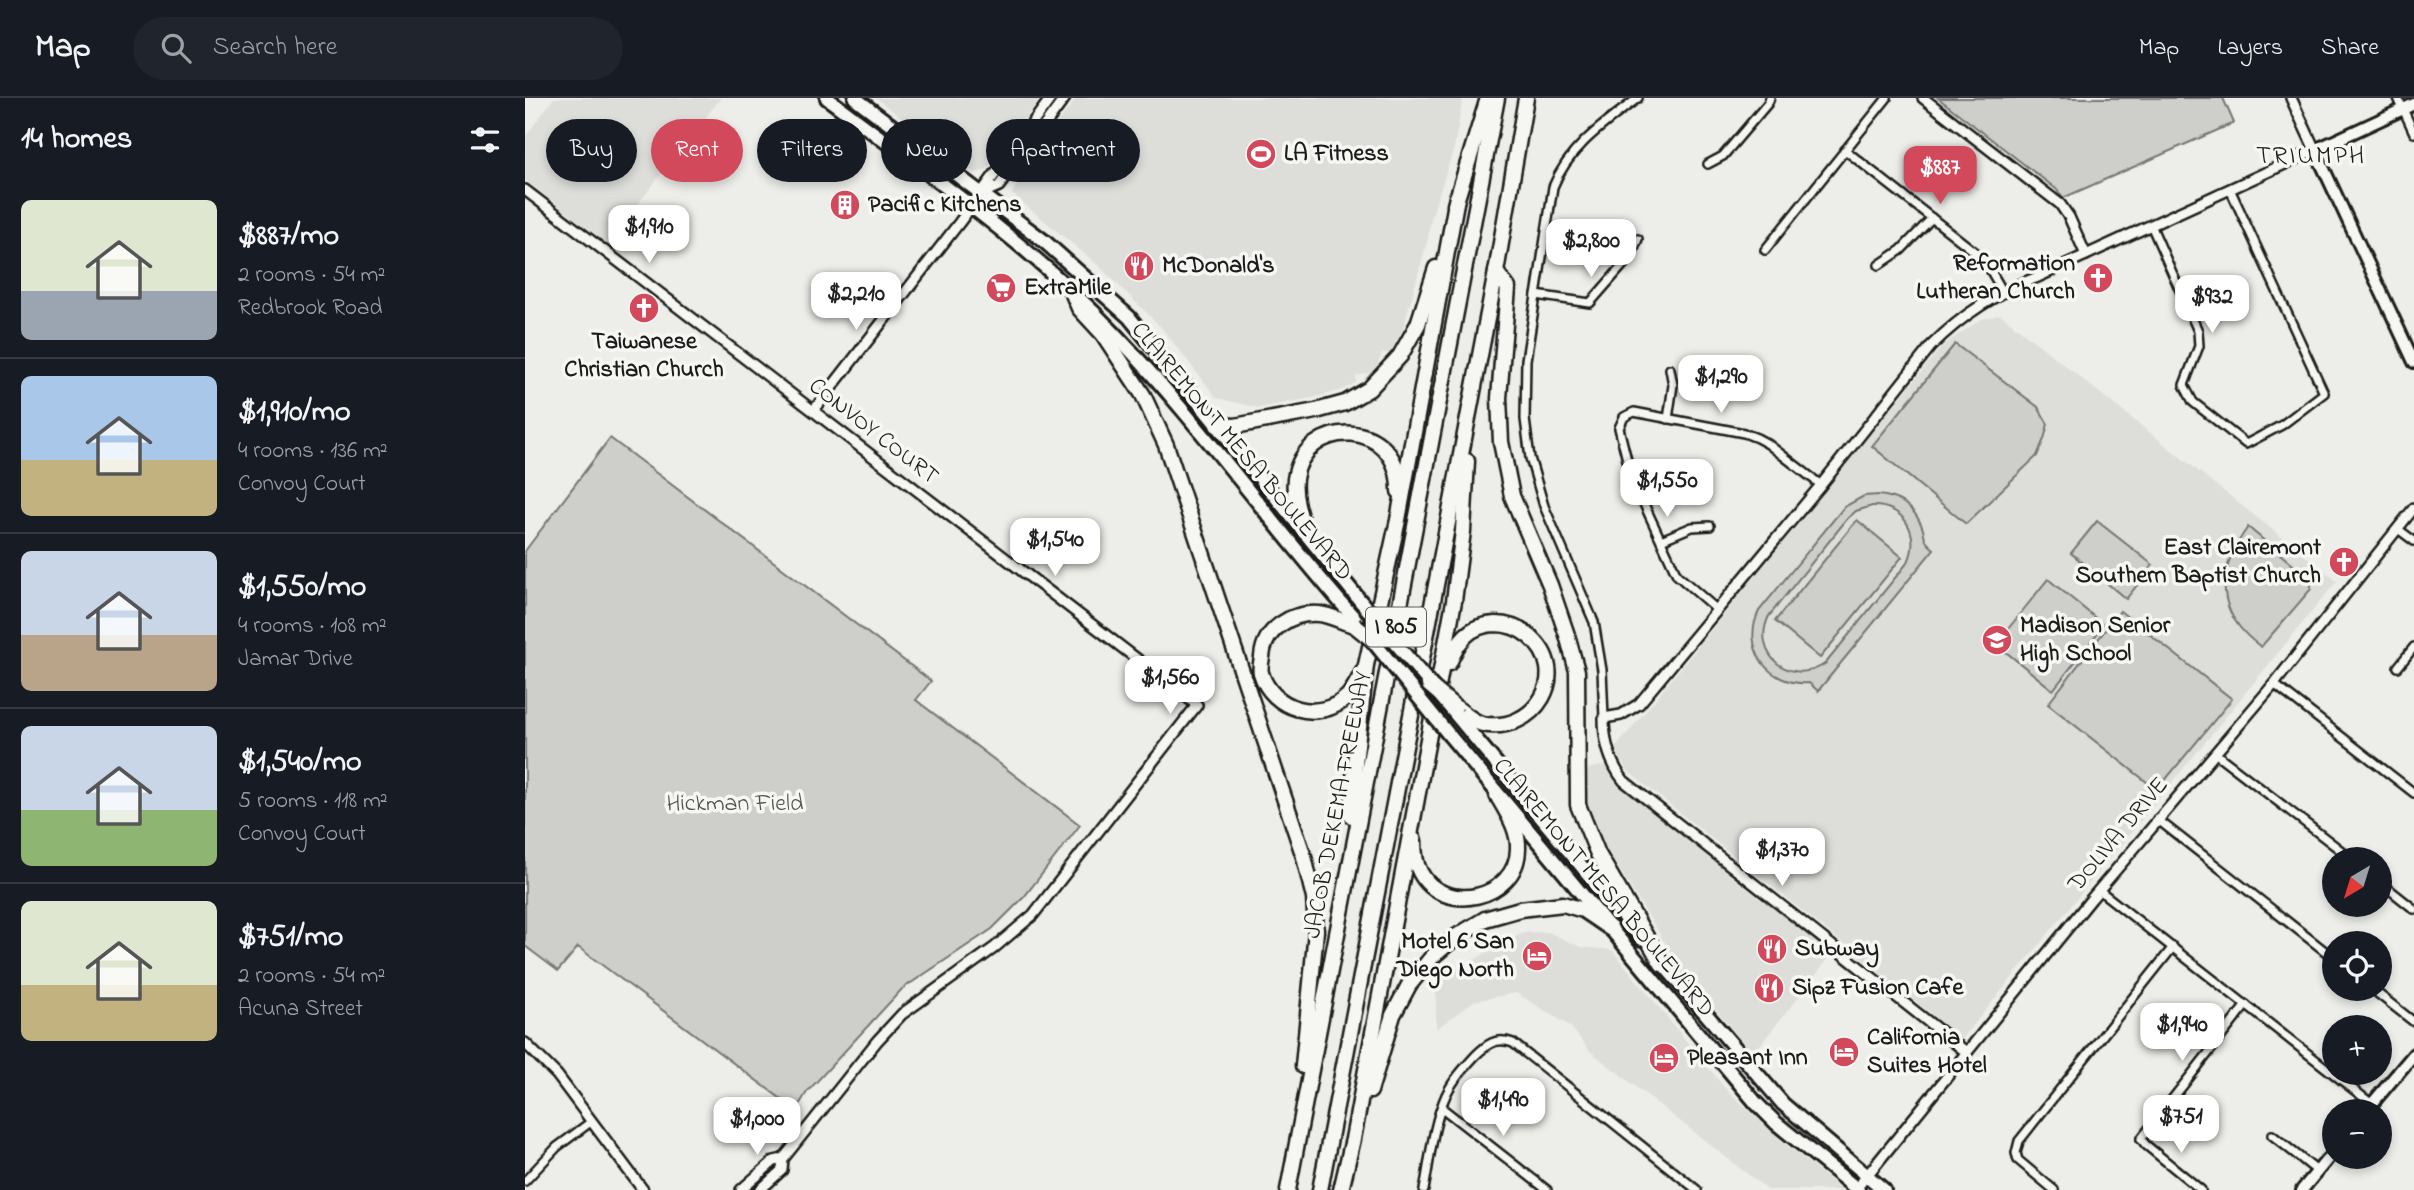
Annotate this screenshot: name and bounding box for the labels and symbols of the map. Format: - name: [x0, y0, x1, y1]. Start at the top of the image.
- sports icon: LA Fitness: [1244, 137, 1278, 171]
- place label: LA Fitness: [1284, 137, 1389, 172]
- district label: TRIUMPH: [2256, 138, 2366, 176]
- pin: $887: [1899, 146, 1981, 206]
- building icon: Pacific Kitchens: [828, 188, 862, 222]
- place label: Pacific Kitchens: [868, 188, 1021, 223]
- pin: $1,910: [592, 206, 706, 265]
- pin: $2,800: [1534, 220, 1648, 279]
- place label: Reformation Lutheran Church: [1916, 247, 2075, 310]
- restaurant icon: McDonald's: [1122, 249, 1156, 283]
- place label: McDonald's: [1162, 249, 1274, 284]
- church icon: Reformation Lutheran Church: [2081, 261, 2115, 295]
- supermarket icon: ExtraMile: [984, 271, 1018, 305]
- place label: ExtraMile: [1024, 271, 1113, 306]
- pin: $2,210: [799, 272, 913, 332]
- pin: $932: [2171, 275, 2253, 335]
- church icon: Taiwanese Christian Church: [627, 291, 661, 325]
- street label: CLAIREMONT MESA BOULEVARD: [1122, 315, 1360, 589]
- place label: Taiwanese Christian Church: [564, 325, 724, 388]
- pin: $1,290: [1664, 356, 1778, 415]
- street label: CONVOY COURT: [800, 370, 946, 494]
- pin: $1,550: [1610, 460, 1724, 519]
- pin: $1,540: [998, 518, 1112, 578]
- place label: East Clairemont Southern Baptist Church: [2075, 531, 2322, 594]
- church icon: East Clairemont Southern Baptist Church: [2327, 545, 2361, 579]
- road number: I 805: [1366, 607, 1426, 646]
- place label: Madison Senior High School: [2020, 609, 2171, 673]
- school or university icon: Madison Senior High School: [1980, 623, 2014, 657]
- pin: $1,560: [1113, 656, 1227, 716]
- street label: JACOB DEKEMA FREEWAY: [1296, 669, 1382, 941]
- street label: CLAIREMONT MESA BOULEVARD: [1484, 751, 1722, 1025]
- street label: DOLIVA DRIVE: [2060, 770, 2178, 901]
- park label: Hickman Field: [667, 787, 804, 822]
- pin: $1,370: [1725, 828, 1839, 888]
- north arrow: [2322, 847, 2392, 917]
- place label: Motel 6 San Diego North: [1395, 925, 1514, 989]
- restaurant icon: Subway: [1755, 932, 1789, 966]
- place label: Subway: [1795, 932, 1879, 968]
- hotel icon: Motel 6 San Diego North: [1520, 939, 1554, 973]
- restaurant icon: Sipz Fusion Cafe: [1752, 971, 1786, 1005]
- place label: Sipz Fusion Cafe: [1792, 971, 1964, 1006]
- pin: $1,940: [2125, 1004, 2239, 1063]
- place label: California Suites Hotel: [1867, 1021, 1987, 1084]
- hotel icon: California Suites Hotel: [1827, 1035, 1861, 1069]
- hotel icon: Pleasant Inn: [1647, 1041, 1681, 1075]
- place label: Pleasant Inn: [1687, 1041, 1808, 1076]
- pin: $1,490: [1446, 1079, 1560, 1138]
- pin: $751: [2140, 1096, 2222, 1155]
- pin: $1,000: [700, 1098, 814, 1157]

